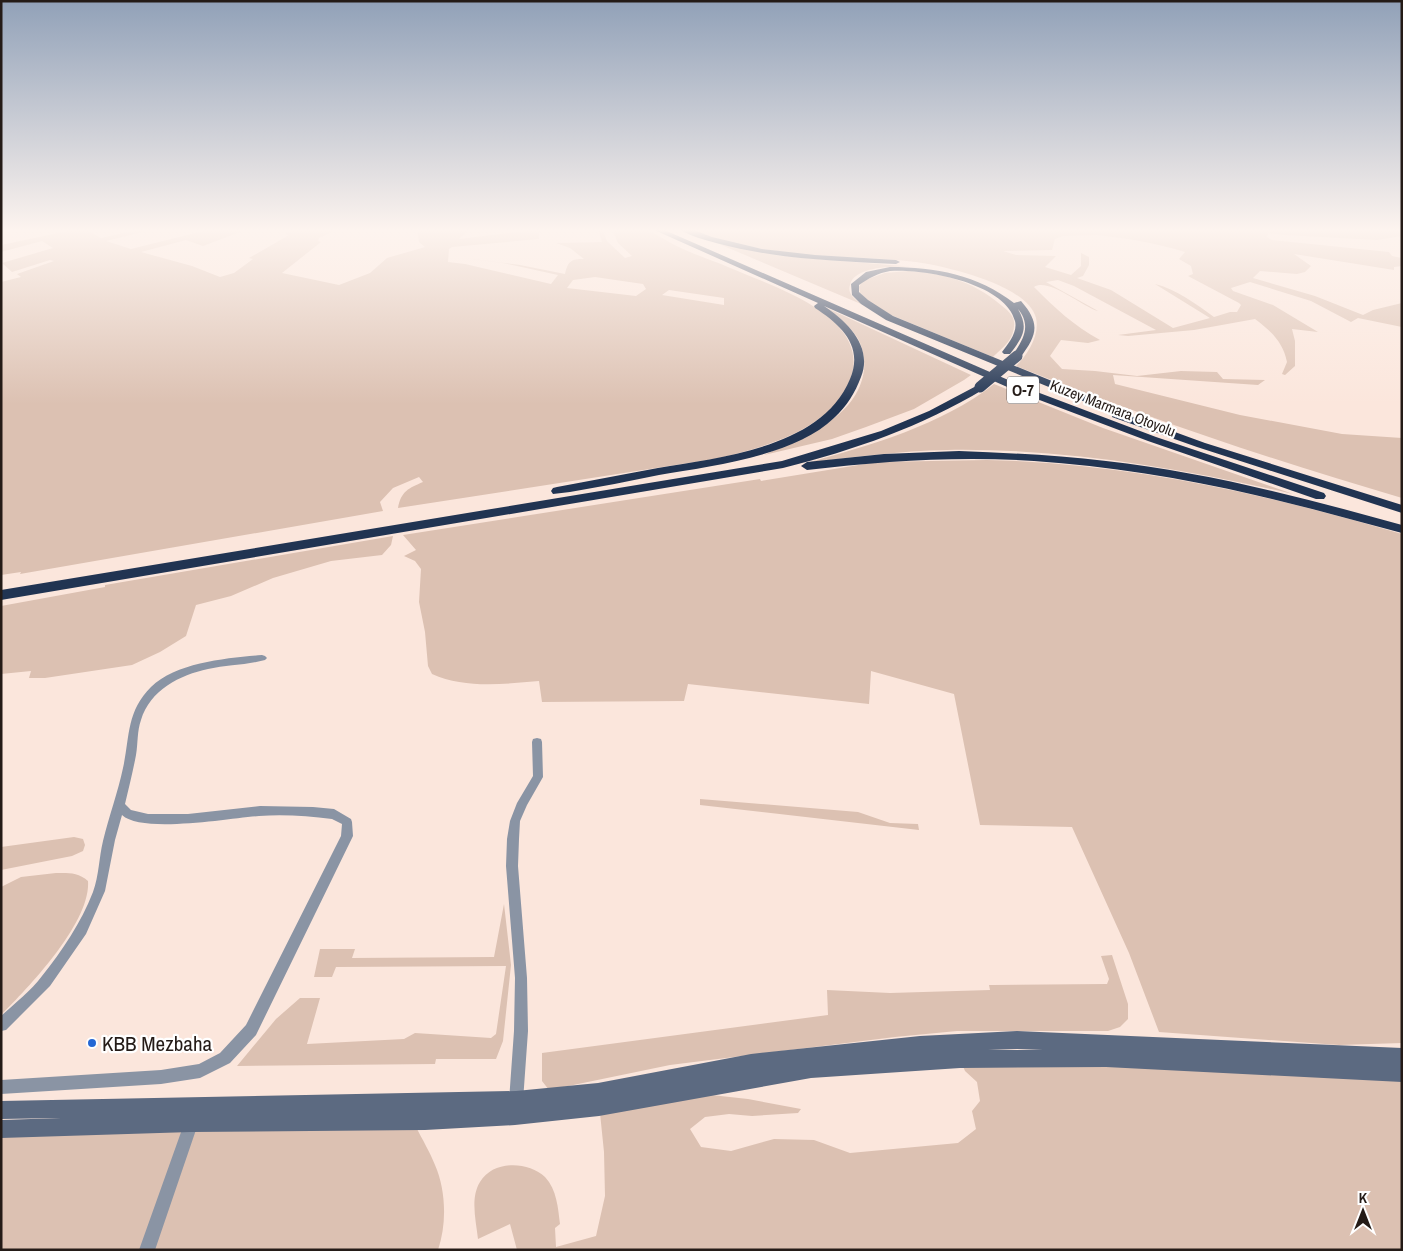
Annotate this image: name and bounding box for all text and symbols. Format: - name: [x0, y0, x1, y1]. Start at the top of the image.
- street label: Kuzey Marmara Otoyolu: [1047, 374, 1179, 442]
- road number: O-7: [1007, 376, 1039, 404]
- place label: KBB Mezbaha: [102, 1029, 213, 1058]
- marker: KBB Mezbaha: [86, 1037, 98, 1049]
- north arrow: [1338, 1186, 1388, 1236]
- text: K: [1359, 1189, 1368, 1207]

